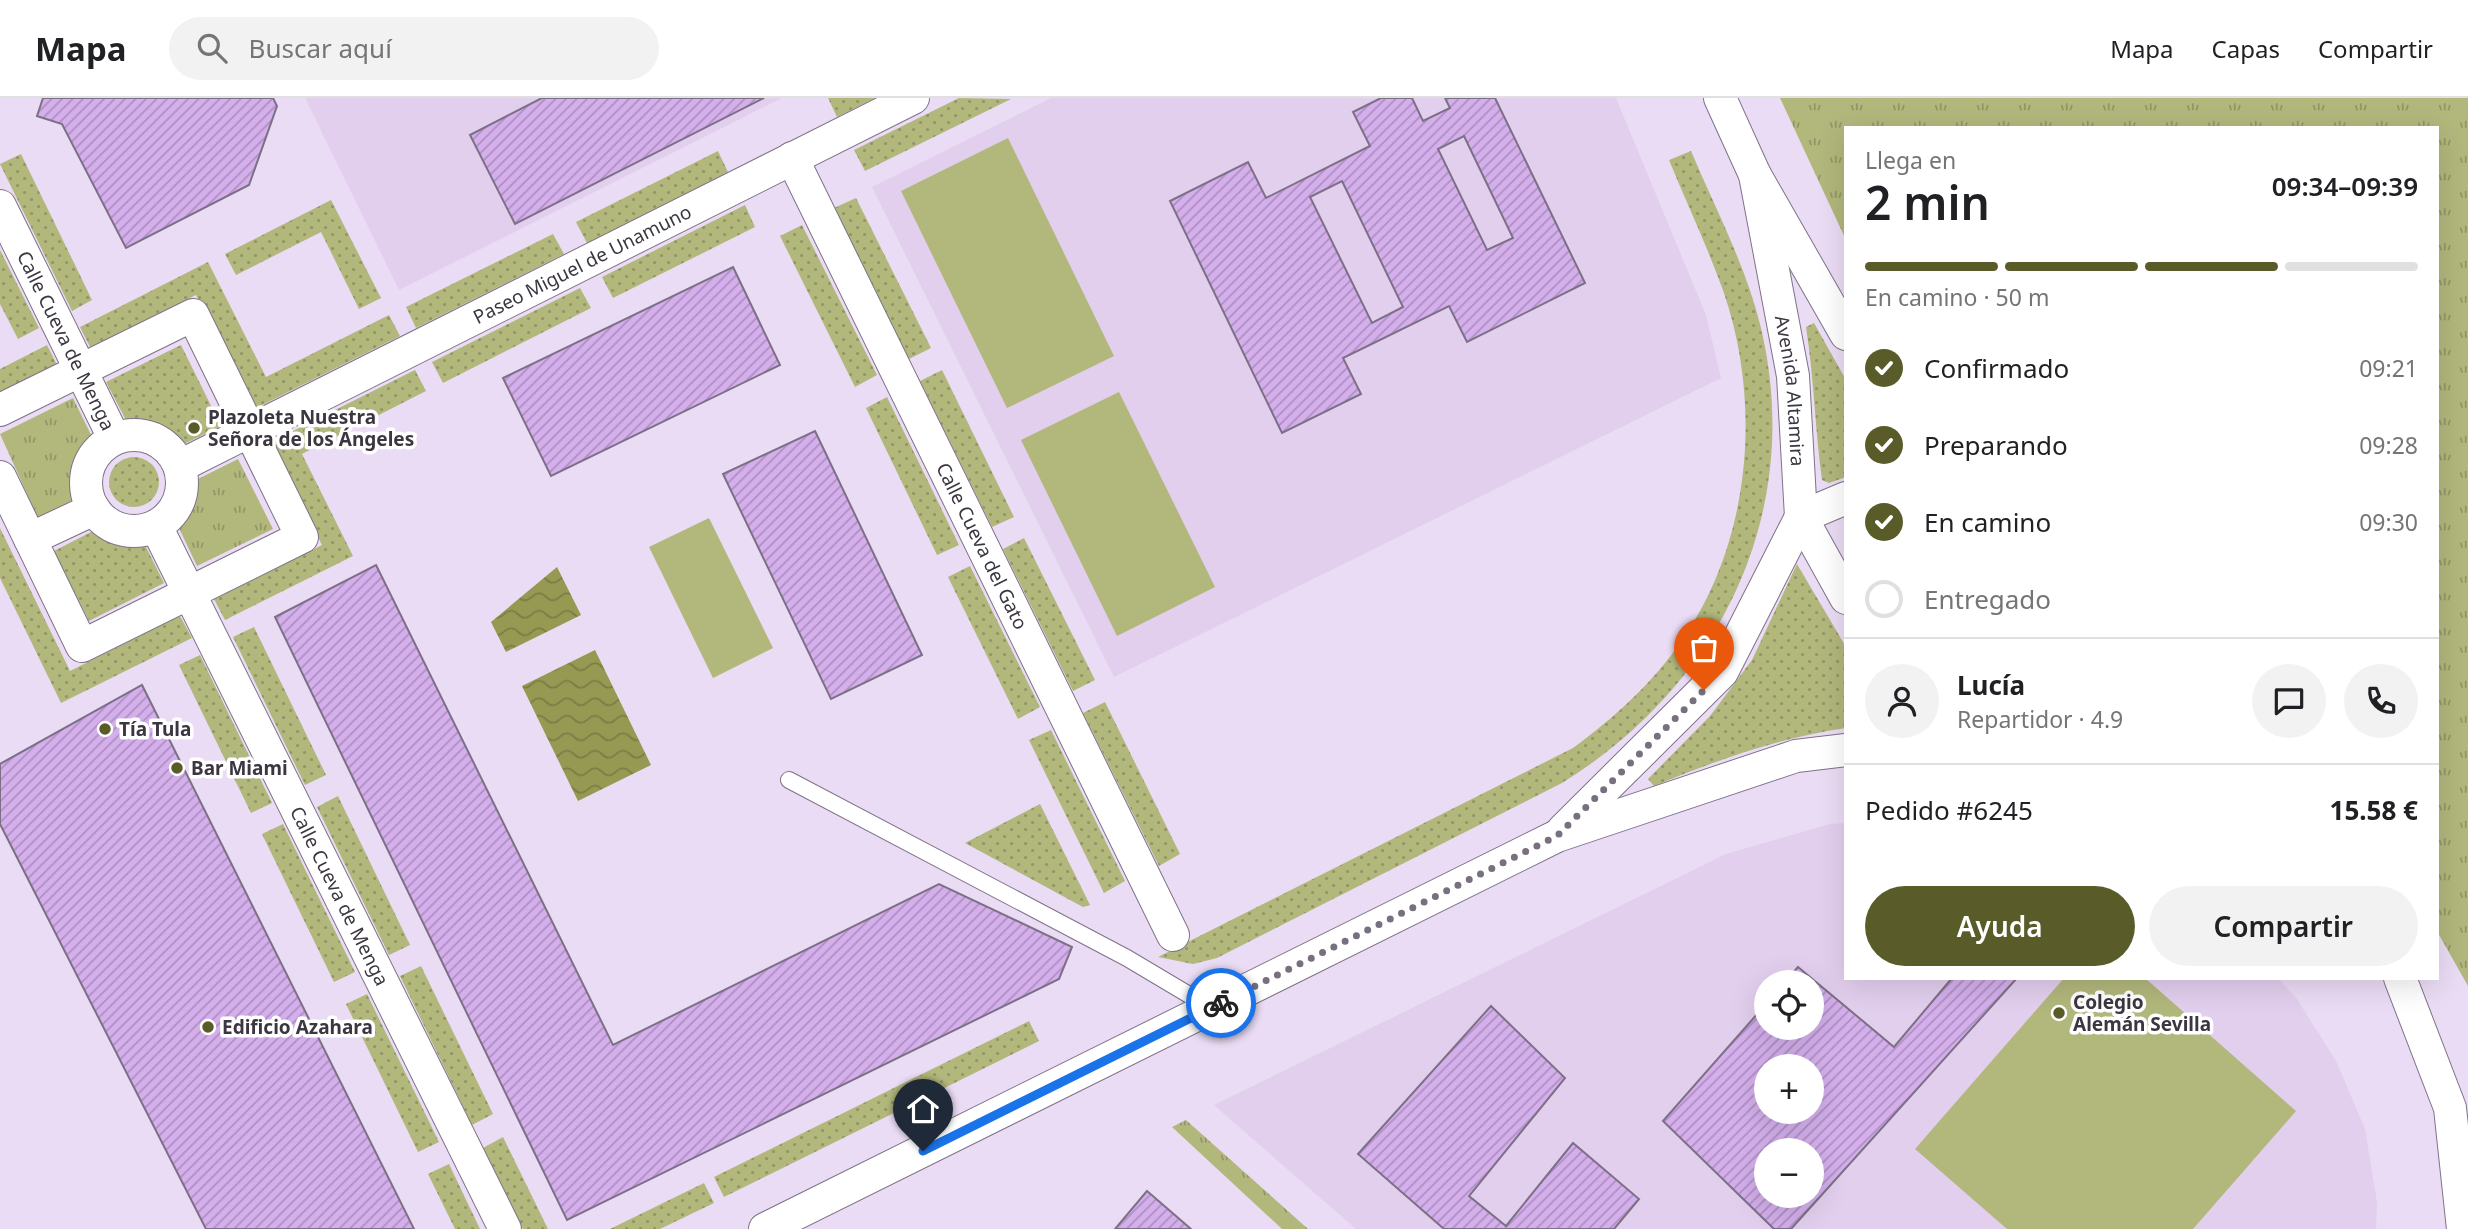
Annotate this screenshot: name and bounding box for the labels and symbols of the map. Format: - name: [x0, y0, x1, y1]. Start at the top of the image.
- street label: Paseo Miguel de Unamuno: [469, 198, 696, 330]
- street label: Calle Cueva de Menga: [11, 246, 121, 435]
- street label: Avenida Altamira: [1769, 313, 1811, 467]
- place label: Plazoleta Nuestra Señora de los Ángeles: [208, 404, 414, 452]
- marker: Plazoleta Nuestra Señora de los Ángeles: [186, 420, 202, 436]
- street label: Calle Cueva del Gato: [930, 458, 1034, 634]
- pin: [1674, 618, 1734, 690]
- place label: Tía Tula: [119, 716, 191, 742]
- marker: Tía Tula: [97, 721, 113, 737]
- place label: Bar Miami: [191, 755, 288, 781]
- marker: Bar Miami: [169, 760, 185, 776]
- street label: Calle Cueva de Menga: [284, 802, 395, 990]
- courier: [1186, 968, 1256, 1038]
- place label: Colegio Alemán Sevilla: [2073, 989, 2211, 1037]
- marker: Colegio Alemán Sevilla: [2051, 1005, 2067, 1021]
- place label: Edificio Azahara: [222, 1014, 373, 1040]
- marker: Edificio Azahara: [200, 1019, 216, 1035]
- pin: [893, 1079, 953, 1151]

